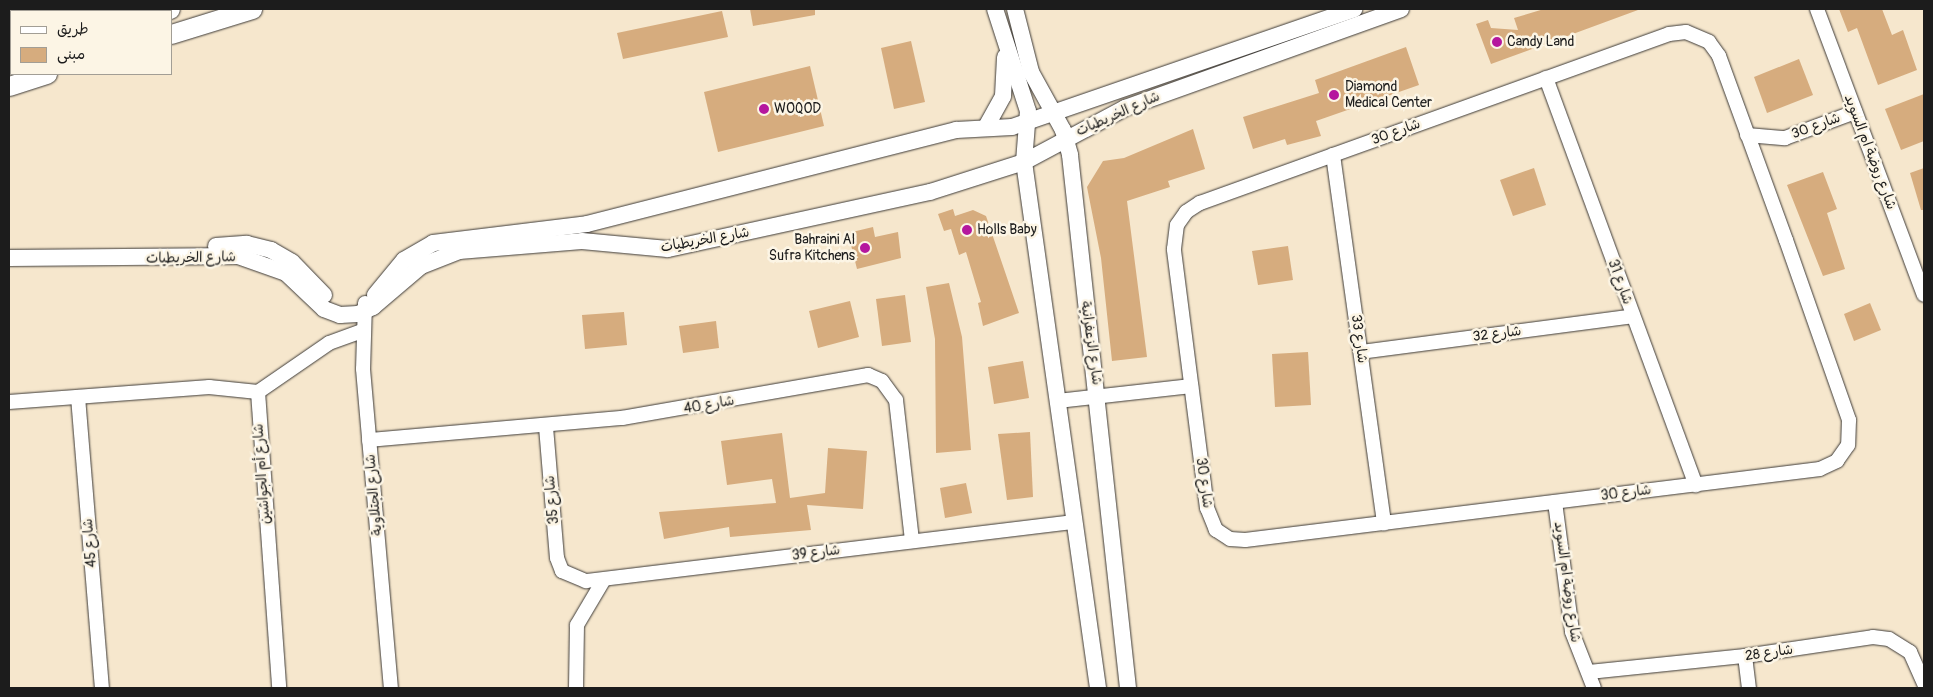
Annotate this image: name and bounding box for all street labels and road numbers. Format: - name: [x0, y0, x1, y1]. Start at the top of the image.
- street label: شارع الخريطيات: [1074, 88, 1162, 140]
- street label: شارع روضة ام السويد: [1840, 92, 1900, 212]
- street label: شارع 30: [1789, 109, 1843, 143]
- street label: شارع 30: [1369, 115, 1423, 149]
- street label: شارع الخريطيات: [659, 224, 751, 256]
- street label: شارع الخريطيات: [146, 249, 236, 267]
- street label: شارع 31: [1604, 257, 1636, 307]
- street label: شارع الزعفرانية: [1077, 300, 1105, 386]
- street label: شارع 33: [1347, 314, 1371, 364]
- street label: شارع 32: [1472, 323, 1522, 345]
- street label: شارع 40: [682, 392, 736, 418]
- street label: شارع أم الجواشين: [250, 423, 274, 525]
- street label: شارع الجتلاوية: [362, 454, 386, 536]
- street label: شارع 30: [1192, 457, 1216, 509]
- street label: شارع 35: [542, 475, 562, 525]
- street label: شارع 30: [1600, 482, 1652, 504]
- street label: شارع 45: [79, 518, 101, 568]
- street label: شارع روضة ام السويد: [1550, 521, 1584, 643]
- street label: شارع 39: [791, 542, 841, 564]
- street label: شارع 28: [1744, 641, 1794, 665]

